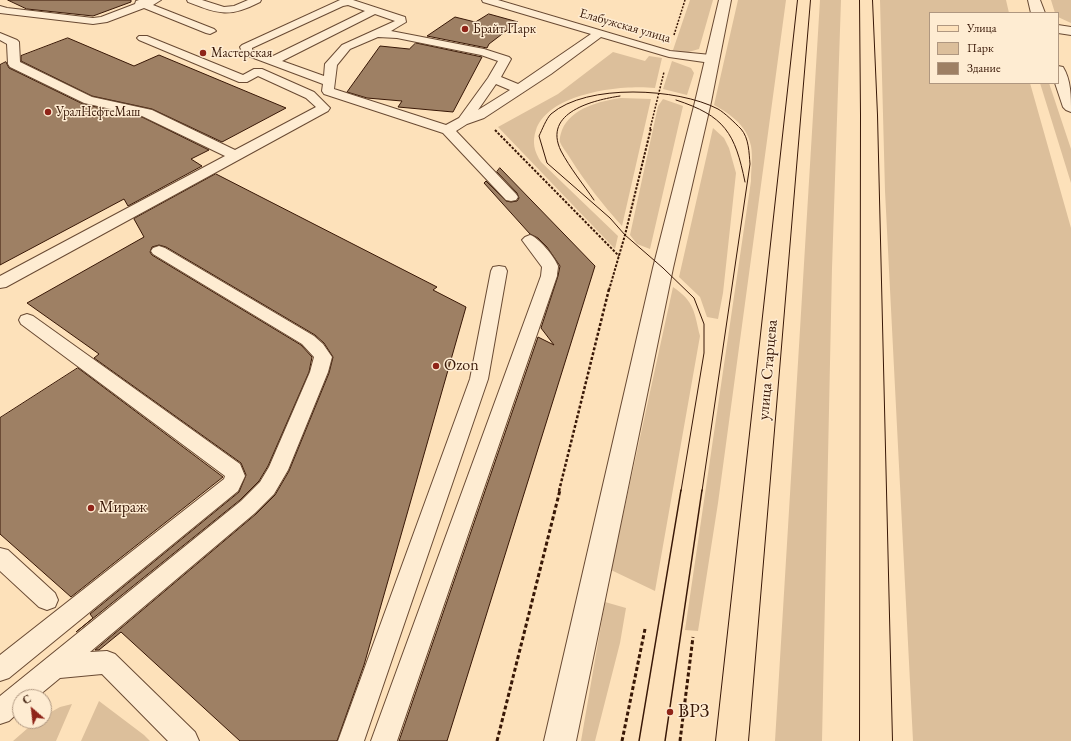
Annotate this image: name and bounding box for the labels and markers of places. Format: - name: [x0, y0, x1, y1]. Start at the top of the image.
- place label: Брайт Парк: [473, 21, 536, 37]
- marker: Брайт Парк: [460, 24, 470, 34]
- place label: Мастерская: [211, 45, 272, 61]
- marker: Мастерская: [198, 48, 208, 58]
- place label: УралНефтеМаш: [56, 104, 140, 120]
- marker: УралНефтеМаш: [43, 107, 53, 117]
- place label: Ozon: [444, 356, 479, 376]
- marker: Ozon: [431, 361, 441, 371]
- place label: Мираж: [99, 498, 147, 518]
- marker: Мираж: [86, 503, 96, 513]
- place label: ВРЗ: [678, 701, 709, 723]
- marker: ВРЗ: [665, 707, 675, 717]

